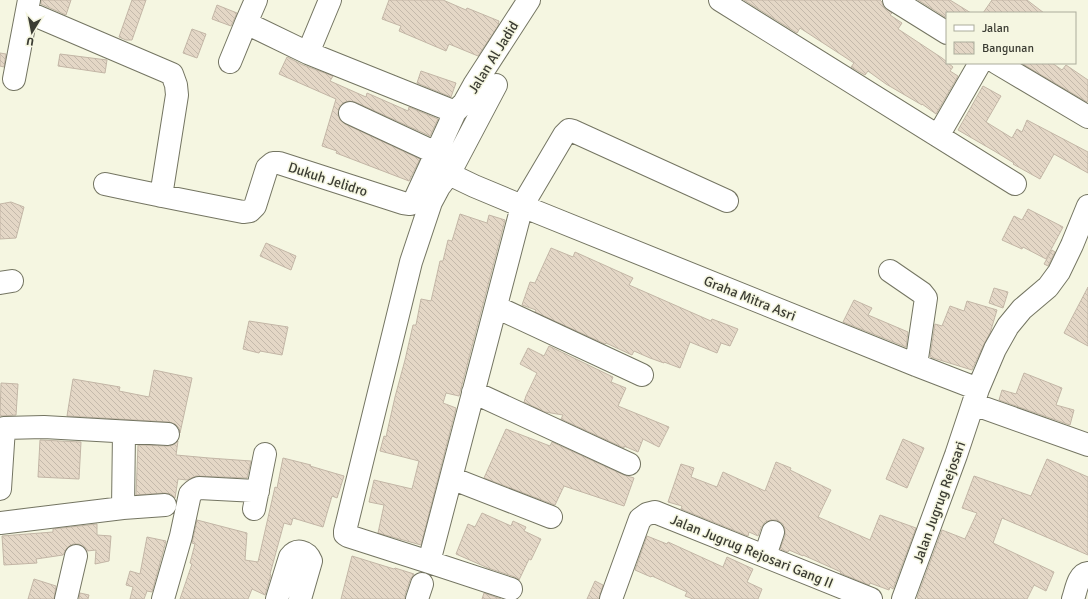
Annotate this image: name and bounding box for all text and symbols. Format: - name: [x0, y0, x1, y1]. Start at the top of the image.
- north arrow: [12, 12, 52, 52]
- legend: [946, 12, 1076, 64]
- street label: Jalan Al Jadid: [464, 18, 522, 97]
- text: Jalan: [982, 21, 1009, 36]
- text: U: [26, 34, 35, 48]
- text: Bangunan: [982, 41, 1034, 56]
- street label: Dukuh Jelidro: [286, 159, 370, 200]
- street label: Graha Mitra Asri: [701, 272, 798, 325]
- street label: Jalan Jugrug Rejosari: [910, 439, 969, 565]
- street label: Jalan Jugrug Rejosari Gang II: [668, 511, 836, 592]

